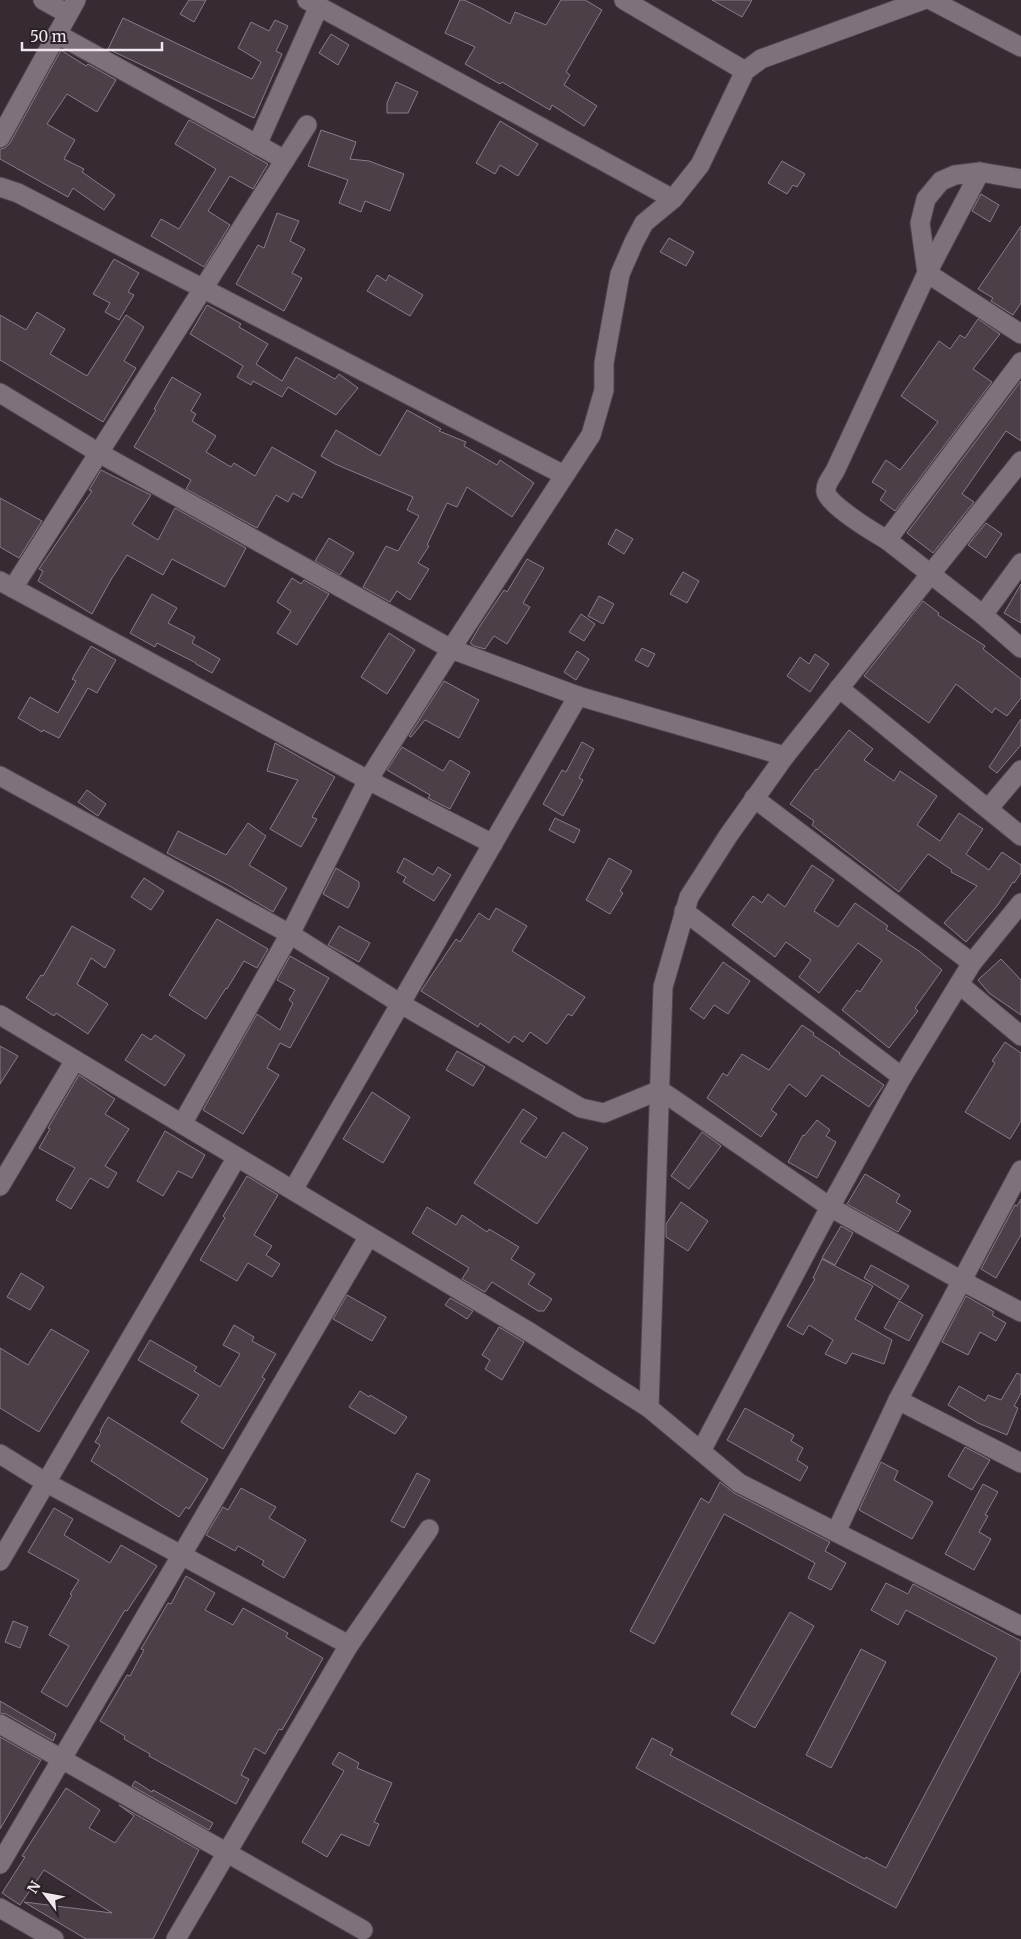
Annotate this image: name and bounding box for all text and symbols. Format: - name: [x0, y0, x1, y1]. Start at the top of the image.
- scale bar: [22, 20, 162, 52]
- text: 50 m: [30, 27, 67, 46]
- north arrow: [20, 1869, 70, 1919]
- text: N: [23, 1878, 45, 1897]

